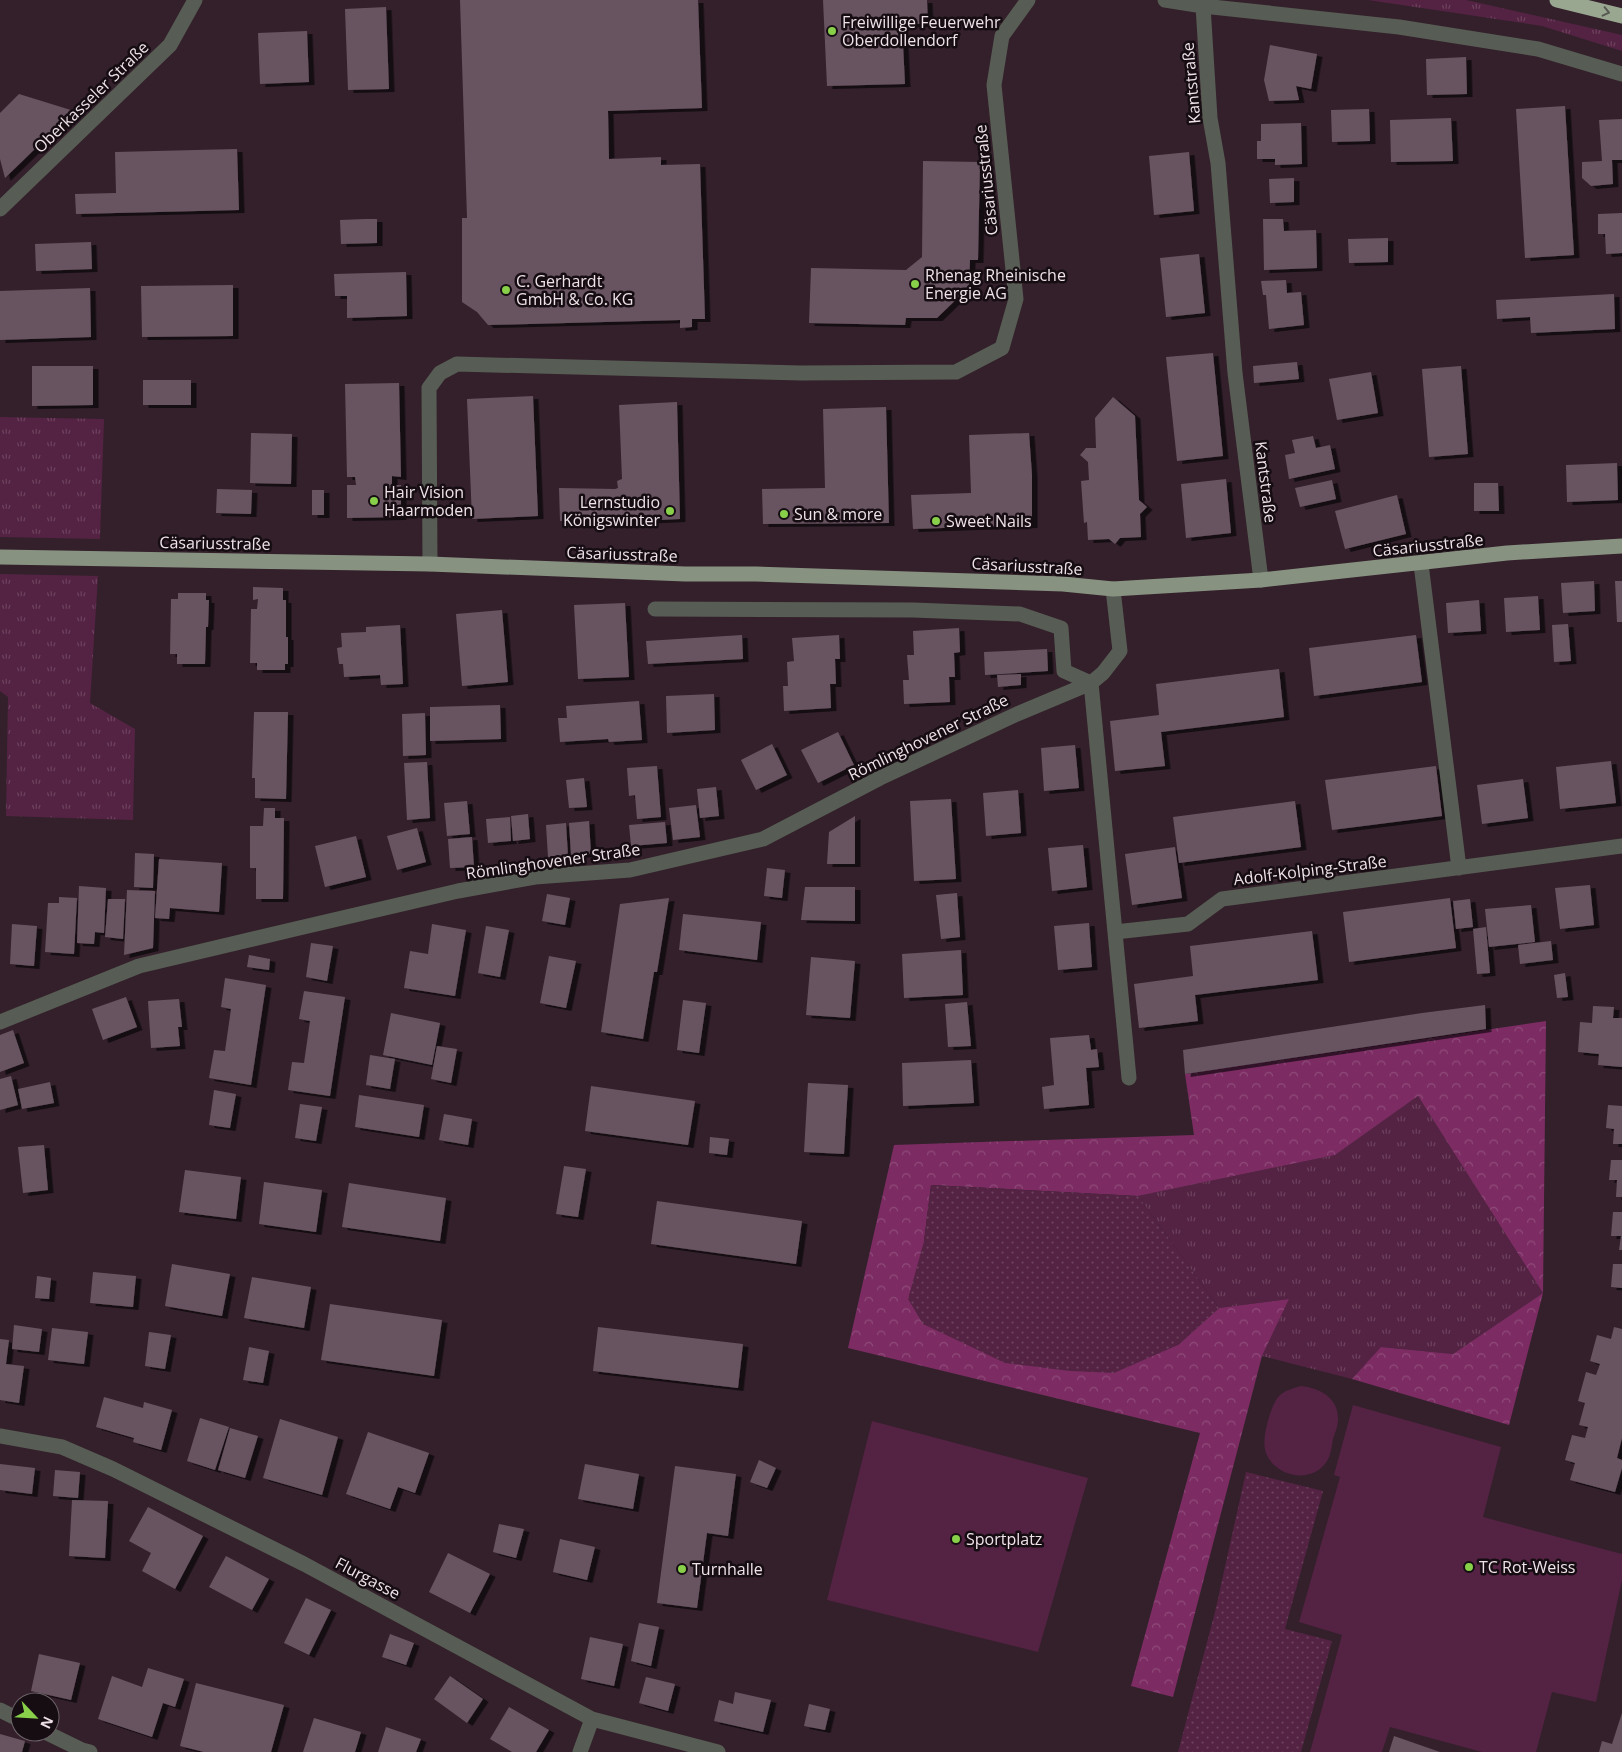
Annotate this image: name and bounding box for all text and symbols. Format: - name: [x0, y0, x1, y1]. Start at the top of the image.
- one-way arrow: [1602, 6, 1611, 17]
- place label: Freiwillige Feuerwehr Oberdollendorf: [842, 11, 1001, 51]
- marker: Freiwillige Feuerwehr Oberdollendorf: [826, 25, 838, 37]
- street label: Oberkasseler Straße: [29, 36, 153, 158]
- street label: Kantstraße: [1176, 41, 1206, 125]
- street label: Cäsariusstraße: [969, 124, 1003, 236]
- place label: Rhenag Rheinische Energie AG: [925, 264, 1066, 304]
- place label: C. Gerhardt GmbH & Co. KG: [516, 270, 634, 310]
- marker: Rhenag Rheinische Energie AG: [909, 278, 921, 290]
- marker: C. Gerhardt GmbH & Co. KG: [500, 284, 512, 296]
- street label: Kantstraße: [1250, 440, 1282, 524]
- place label: Hair Vision Haarmoden: [384, 481, 473, 521]
- place label: Lernstudio Königswinter: [563, 491, 660, 531]
- marker: Hair Vision Haarmoden: [368, 495, 380, 507]
- place label: Sun & more: [794, 503, 882, 525]
- marker: Lernstudio Königswinter: [664, 505, 676, 517]
- marker: Sun & more: [778, 508, 790, 520]
- place label: Sweet Nails: [946, 510, 1032, 532]
- marker: Sweet Nails: [930, 515, 942, 527]
- street label: Cäsariusstraße: [1372, 528, 1484, 562]
- street label: Cäsariusstraße: [159, 531, 271, 555]
- street label: Cäsariusstraße: [566, 541, 678, 567]
- street label: Cäsariusstraße: [971, 552, 1083, 580]
- street label: Römlinghovener Straße: [844, 689, 1012, 785]
- street label: Römlinghovener Straße: [464, 838, 642, 884]
- street label: Adolf-Kolping-Straße: [1232, 850, 1388, 890]
- place label: Sportplatz: [966, 1528, 1042, 1550]
- marker: Sportplatz: [950, 1533, 962, 1545]
- street label: Flurgasse: [332, 1552, 404, 1604]
- place label: TC Rot-Weiss: [1479, 1556, 1575, 1578]
- place label: Turnhalle: [692, 1558, 763, 1580]
- marker: TC Rot-Weiss: [1463, 1561, 1475, 1573]
- marker: Turnhalle: [676, 1563, 688, 1575]
- north arrow: [10, 1692, 60, 1742]
- text: N: [36, 1714, 58, 1732]

